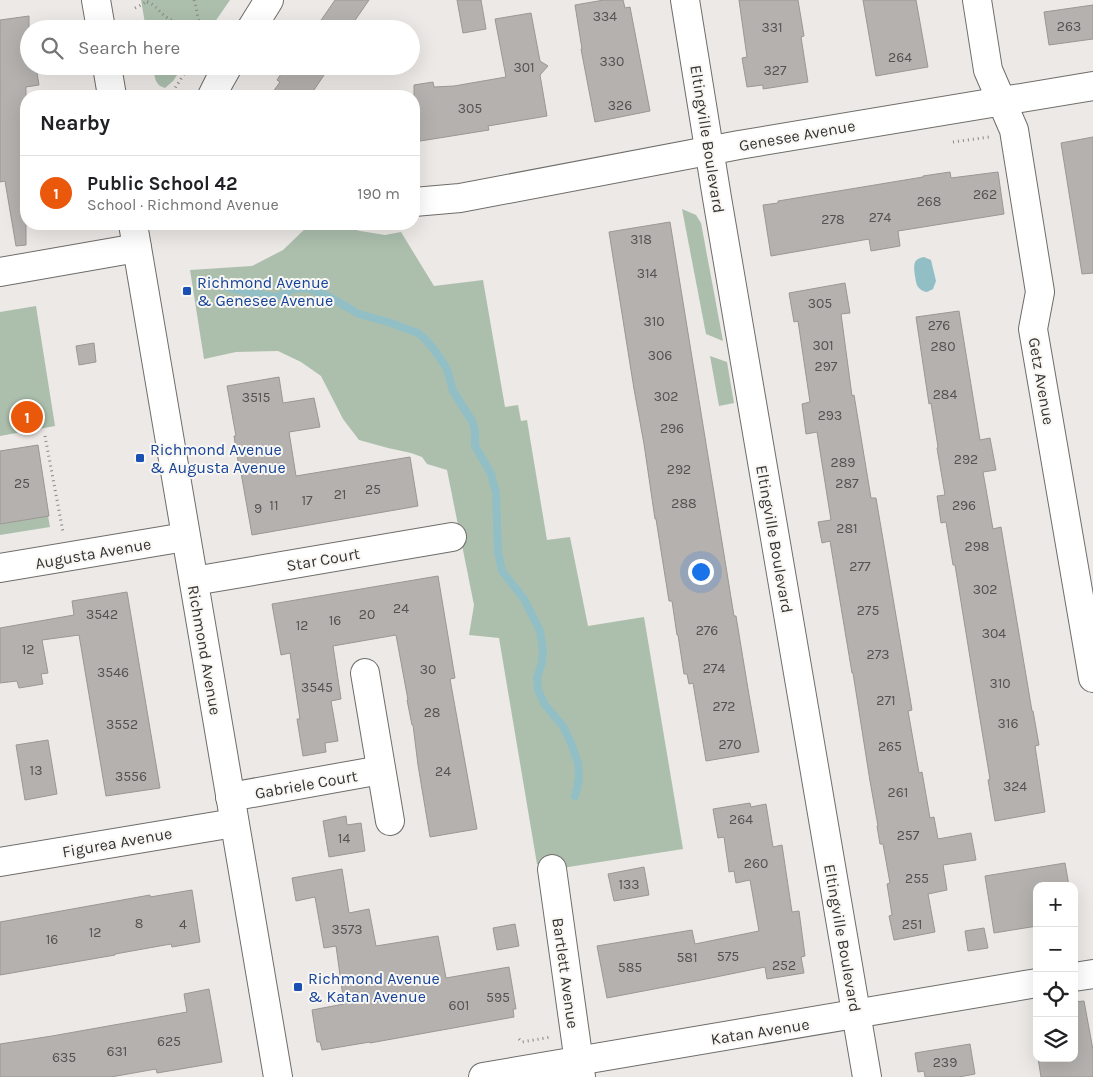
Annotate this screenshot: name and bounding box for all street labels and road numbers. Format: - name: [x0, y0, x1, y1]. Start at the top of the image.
- street label: Eltingville Boulevard: [686, 64, 729, 215]
- street label: Genesee Avenue: [737, 116, 857, 155]
- street label: Getz Avenue: [1024, 336, 1059, 426]
- street label: Eltingville Boulevard: [752, 464, 797, 615]
- street label: Augusta Avenue: [34, 534, 152, 573]
- street label: Star Court: [285, 544, 361, 575]
- street label: Richmond Avenue: [184, 584, 225, 717]
- street label: Gabriele Court: [253, 766, 359, 803]
- street label: Figurea Avenue: [61, 823, 173, 861]
- street label: Eltingville Boulevard: [820, 863, 865, 1014]
- street label: Bartlett Avenue: [548, 916, 583, 1030]
- street label: Katan Avenue: [709, 1014, 811, 1049]

